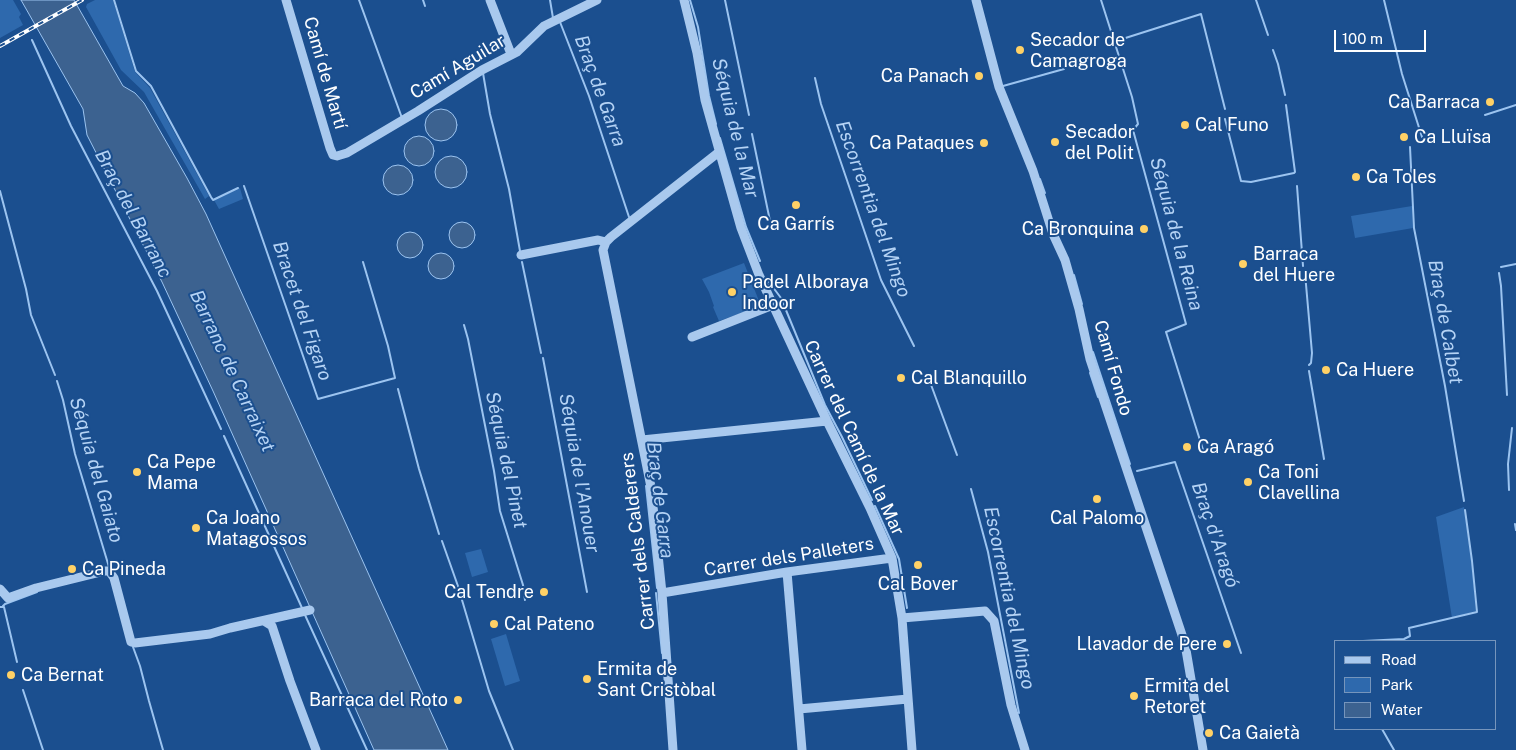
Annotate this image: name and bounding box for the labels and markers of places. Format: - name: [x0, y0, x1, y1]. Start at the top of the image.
- place label: Secador de Camagroga: [1030, 29, 1127, 72]
- marker: Secador de Camagroga: [1014, 44, 1026, 56]
- place label: Ca Panach: [881, 65, 969, 87]
- marker: Ca Panach: [973, 70, 985, 82]
- place label: Ca Barraca: [1388, 91, 1480, 113]
- marker: Ca Barraca: [1484, 96, 1496, 108]
- place label: Cal Funo: [1195, 114, 1269, 136]
- marker: Cal Funo: [1179, 119, 1191, 131]
- place label: Secador del Polit: [1065, 121, 1135, 163]
- place label: Ca Lluïsa: [1414, 126, 1491, 148]
- marker: Ca Lluïsa: [1398, 131, 1410, 143]
- place label: Ca Pataques: [869, 132, 974, 154]
- marker: Secador del Polit: [1049, 136, 1061, 148]
- marker: Ca Pataques: [978, 137, 990, 149]
- place label: Ca Toles: [1366, 166, 1436, 188]
- marker: Ca Toles: [1350, 171, 1362, 183]
- marker: Ca Garrís: [790, 199, 802, 211]
- place label: Ca Garrís: [757, 213, 835, 235]
- place label: Ca Bronquina: [1022, 218, 1134, 240]
- marker: Ca Bronquina: [1138, 223, 1150, 235]
- place label: Barraca del Huere: [1253, 243, 1335, 286]
- marker: Barraca del Huere: [1237, 258, 1249, 270]
- place label: Padel Alboraya Indoor: [742, 271, 869, 314]
- marker: Padel Alboraya Indoor: [726, 286, 738, 298]
- place label: Ca Huere: [1336, 359, 1414, 381]
- marker: Ca Huere: [1320, 364, 1332, 376]
- place label: Cal Blanquillo: [911, 367, 1027, 389]
- marker: Cal Blanquillo: [895, 372, 907, 384]
- place label: Ca Aragó: [1197, 436, 1274, 458]
- marker: Ca Aragó: [1181, 441, 1193, 453]
- place label: Ca Pepe Mama: [147, 451, 216, 494]
- place label: Ca Toni Clavellina: [1258, 461, 1340, 504]
- marker: Ca Pepe Mama: [131, 466, 143, 478]
- marker: Ca Toni Clavellina: [1242, 476, 1254, 488]
- marker: Cal Palomo: [1091, 493, 1103, 505]
- place label: Ca Joano Matagossos: [206, 507, 307, 550]
- place label: Cal Palomo: [1050, 507, 1144, 529]
- marker: Ca Joano Matagossos: [190, 522, 202, 534]
- place label: Ca Pineda: [82, 558, 166, 580]
- marker: Cal Bover: [912, 559, 924, 571]
- marker: Ca Pineda: [66, 563, 78, 575]
- place label: Cal Bover: [878, 573, 958, 595]
- place label: Cal Tendre: [444, 581, 534, 603]
- marker: Cal Tendre: [538, 586, 550, 598]
- place label: Cal Pateno: [504, 613, 594, 635]
- marker: Cal Pateno: [488, 618, 500, 630]
- place label: Llavador de Pere: [1077, 633, 1217, 655]
- marker: Llavador de Pere: [1221, 638, 1233, 650]
- place label: Ermita de Sant Cristòbal: [597, 658, 716, 701]
- place label: Ca Bernat: [21, 664, 104, 686]
- marker: Ca Bernat: [5, 669, 17, 681]
- marker: Ermita de Sant Cristòbal: [581, 673, 593, 685]
- place label: Ermita del Retoret: [1144, 675, 1230, 718]
- place label: Barraca del Roto: [309, 689, 448, 711]
- marker: Ermita del Retoret: [1128, 690, 1140, 702]
- marker: Barraca del Roto: [452, 694, 464, 706]
- place label: Ca Gaietà: [1219, 722, 1300, 744]
- marker: Ca Gaietà: [1203, 727, 1215, 739]

